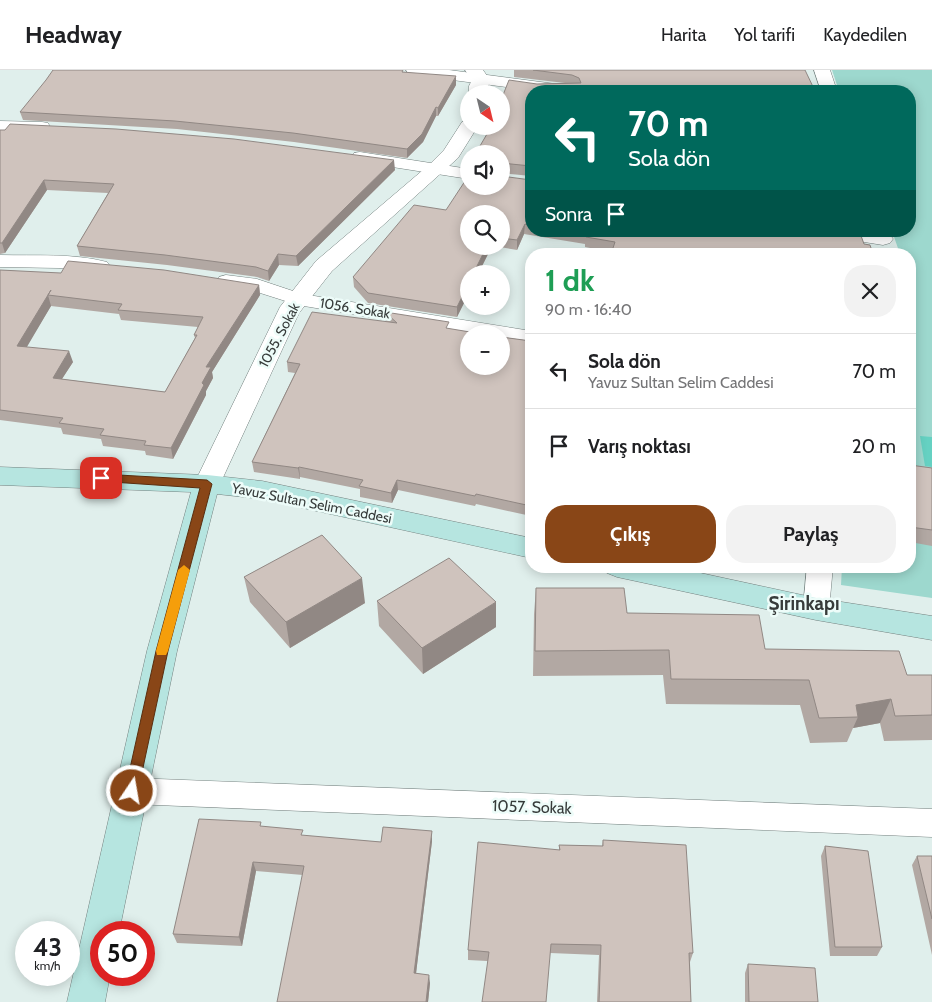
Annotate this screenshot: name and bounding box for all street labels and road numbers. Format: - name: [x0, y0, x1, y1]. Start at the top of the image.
- street label: 1056. Sokak: [319, 294, 392, 323]
- street label: 1055. Sokak: [254, 299, 304, 370]
- street label: Yavuz Sultan Selim Caddesi: [230, 478, 393, 527]
- street label: 1057. Sokak: [492, 796, 573, 818]

